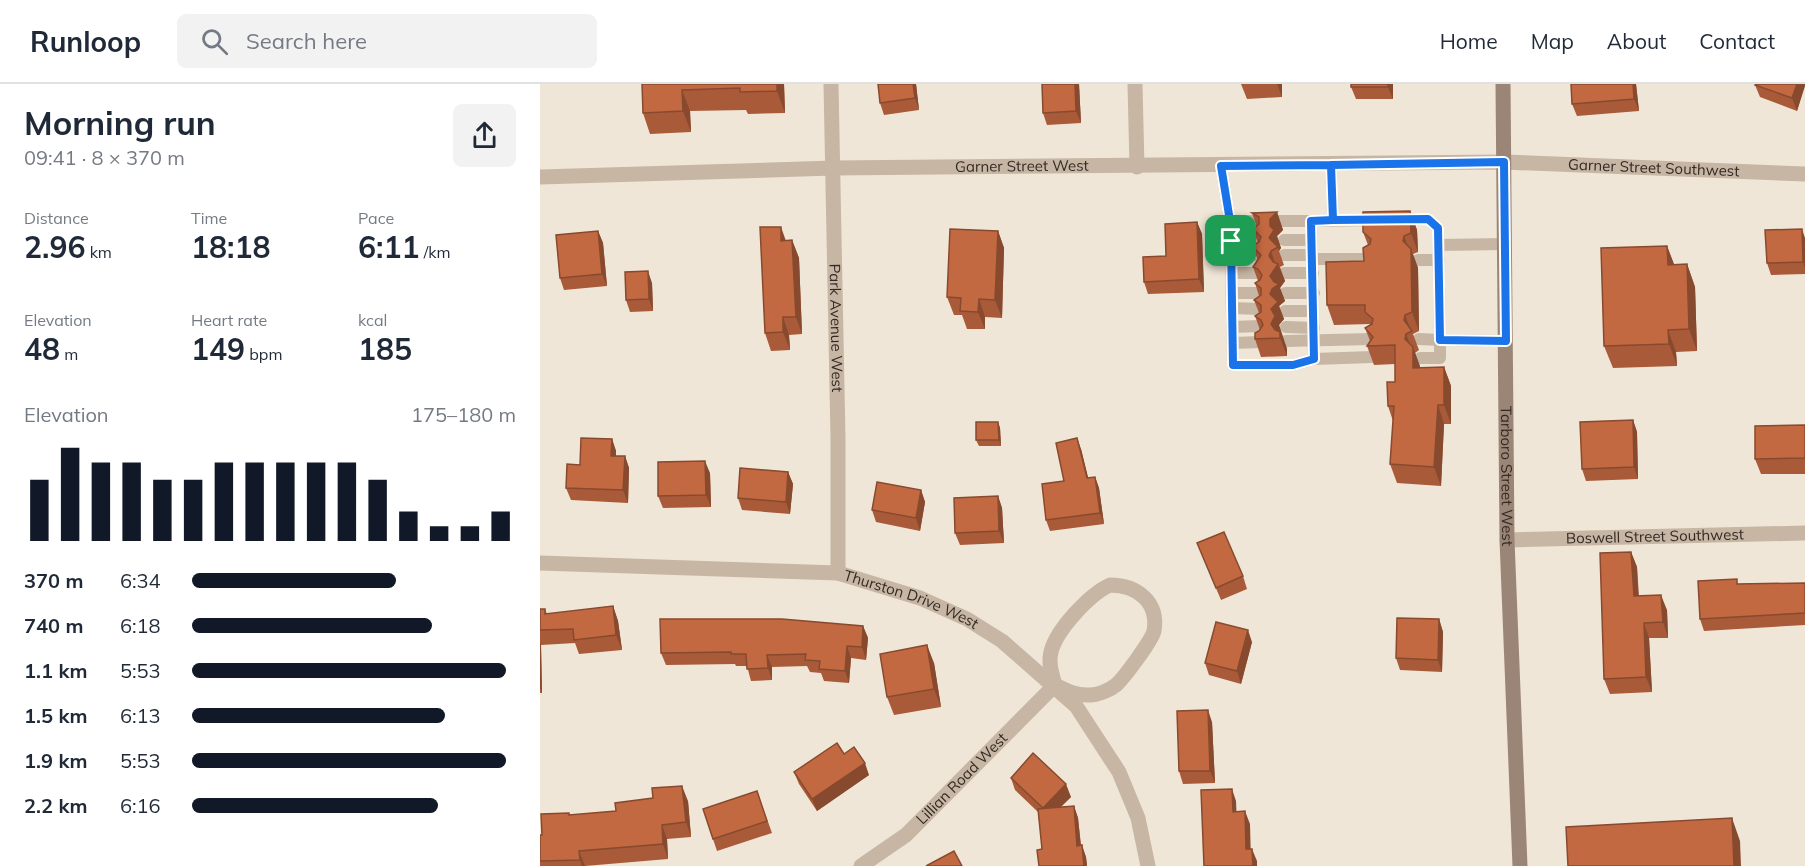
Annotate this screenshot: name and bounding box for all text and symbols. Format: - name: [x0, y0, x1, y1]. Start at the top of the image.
- search box: [177, 14, 597, 68]
- text: Runloop: [30, 24, 141, 59]
- icon: search: [198, 25, 231, 58]
- text: Search here: [246, 27, 367, 55]
- text: Home: [1440, 28, 1498, 54]
- text: Map: [1531, 28, 1574, 54]
- text: About: [1607, 28, 1666, 54]
- text: Contact: [1699, 28, 1775, 54]
- text: Morning run: [24, 102, 216, 143]
- button: share: [453, 104, 516, 167]
- text: 09:41 · 8 × 370 m: [24, 145, 185, 170]
- street label: Garner Street Southwest: [1568, 155, 1740, 180]
- street label: Garner Street West: [955, 156, 1089, 176]
- text: Distance: [24, 208, 89, 228]
- text: Time: [191, 208, 227, 228]
- text: Pace: [358, 208, 394, 228]
- pin: [1205, 215, 1256, 266]
- icon: arrive: [1214, 224, 1247, 257]
- text: 2.96: [24, 228, 85, 266]
- text: 18:18: [191, 228, 270, 266]
- text: 6:11: [358, 228, 419, 266]
- text: km: [85, 242, 112, 262]
- text: /km: [419, 242, 450, 262]
- street label: Park Avenue West: [826, 264, 847, 392]
- text: Elevation: [24, 310, 92, 330]
- text: Heart rate: [191, 310, 267, 330]
- text: kcal: [358, 310, 387, 330]
- text: 48: [24, 330, 60, 368]
- text: 149: [191, 330, 245, 368]
- text: 185: [358, 330, 412, 368]
- text: m: [60, 344, 78, 364]
- text: bpm: [245, 344, 282, 364]
- text: Elevation: [24, 402, 109, 427]
- text: 175–180 m: [411, 402, 516, 427]
- street label: Tarboro Street West: [1497, 406, 1517, 546]
- street label: Boswell Street Southwest: [1566, 524, 1744, 548]
- street label: Thurston Drive West: [842, 565, 982, 633]
- text: 370 m: [24, 568, 83, 593]
- text: 6:34: [120, 568, 161, 593]
- text: 740 m: [24, 613, 83, 638]
- text: 6:18: [120, 613, 161, 638]
- text: 1.1 km: [24, 658, 87, 683]
- text: 5:53: [120, 658, 161, 683]
- text: 1.5 km: [24, 703, 87, 728]
- text: 6:13: [120, 703, 161, 728]
- street label: Lillian Road West: [912, 729, 1011, 828]
- text: 1.9 km: [24, 748, 87, 773]
- text: 5:53: [120, 748, 161, 773]
- text: 2.2 km: [24, 793, 87, 818]
- text: 6:16: [120, 793, 161, 818]

